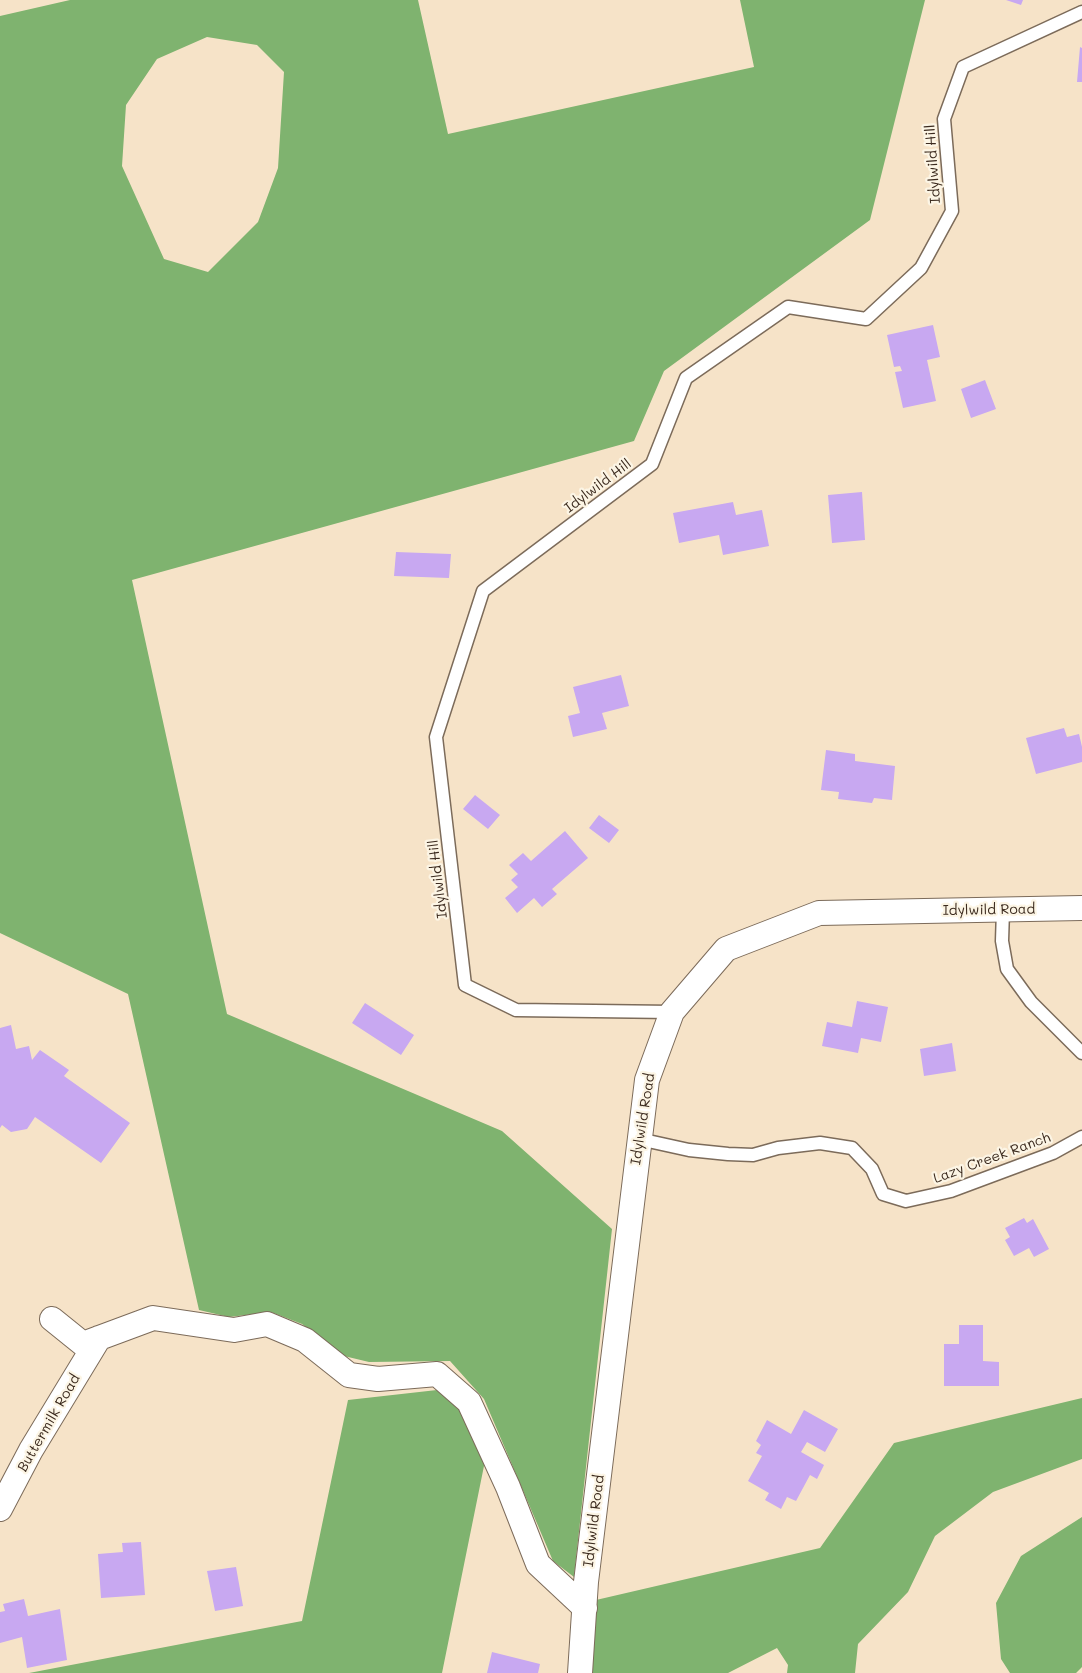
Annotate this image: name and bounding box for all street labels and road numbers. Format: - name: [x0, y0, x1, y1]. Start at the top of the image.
- street label: Idylwild Hill: [922, 124, 944, 204]
- street label: Idylwild Hill: [561, 455, 635, 517]
- street label: Idylwild Hill: [425, 839, 451, 919]
- street label: Idylwild Road: [942, 901, 1036, 919]
- street label: Idylwild Road: [627, 1072, 659, 1166]
- street label: Lazy Creek Ranch: [931, 1129, 1053, 1187]
- street label: Buttermilk Road: [14, 1371, 84, 1475]
- street label: Idylwild Road: [580, 1474, 608, 1568]

